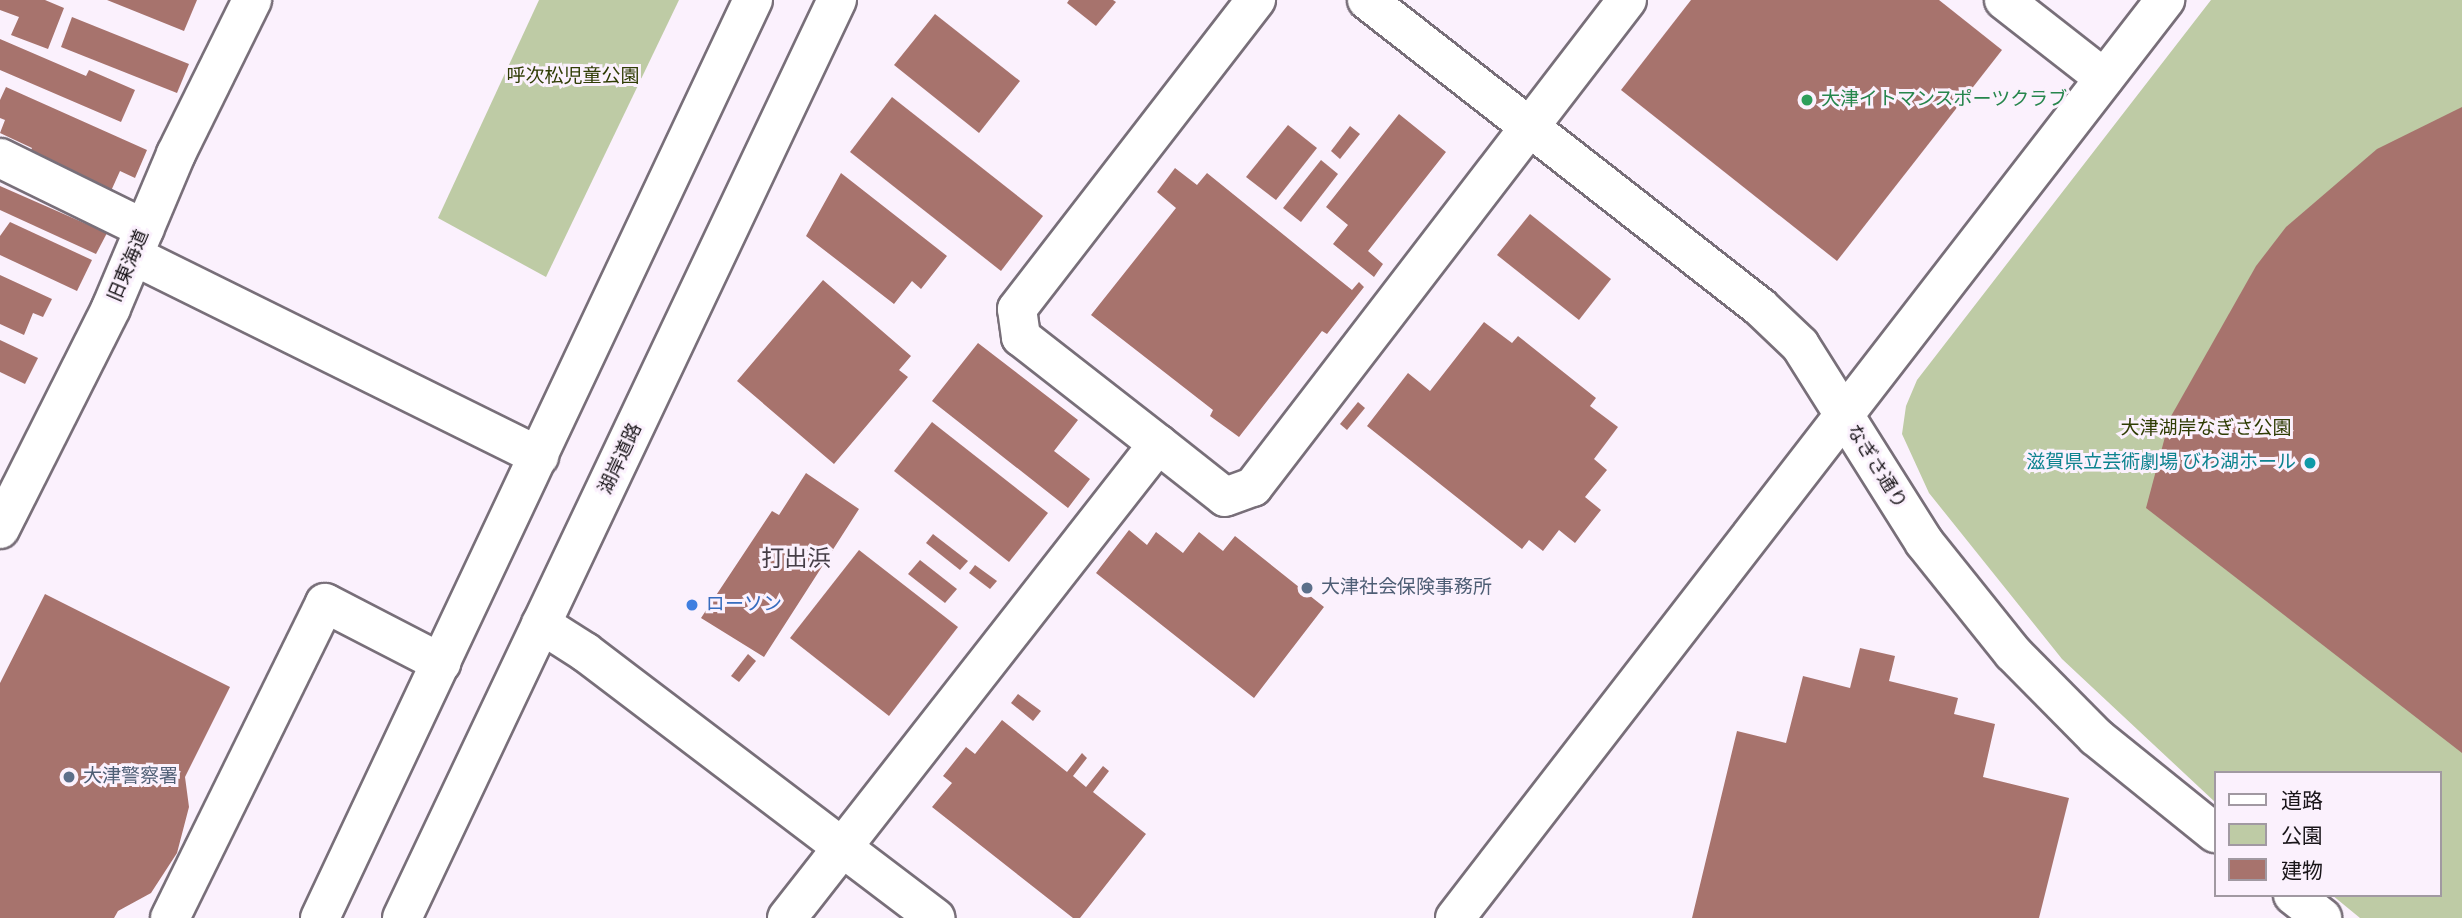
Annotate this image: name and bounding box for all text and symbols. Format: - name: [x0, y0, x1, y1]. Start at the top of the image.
- park label: 呼次松児童公園: [507, 66, 639, 88]
- place label: 大津イトマンスポーツクラブ: [1821, 89, 2068, 111]
- marker: 大津イトマンスポーツクラブ: [1799, 92, 1815, 108]
- street label: 旧東海道: [104, 227, 154, 305]
- park label: 大津湖岸なぎさ公園: [2121, 418, 2291, 440]
- street label: 湖岸道路: [595, 420, 647, 498]
- street label: なぎさ通り: [1841, 421, 1911, 513]
- place label: 滋賀県立芸術劇場 びわ湖ホール: [2026, 452, 2296, 474]
- marker: 滋賀県立芸術劇場 びわ湖ホール: [2302, 455, 2318, 471]
- district label: 打出浜: [762, 545, 830, 573]
- place label: 大津社会保険事務所: [1321, 577, 1492, 599]
- marker: 大津社会保険事務所: [1299, 580, 1315, 596]
- place label: ローソン: [706, 594, 782, 616]
- marker: ローソン: [684, 597, 700, 613]
- place label: 大津警察署: [83, 766, 178, 788]
- marker: 大津警察署: [61, 769, 77, 785]
- legend: [2214, 771, 2441, 897]
- text: 道路: [2281, 786, 2323, 816]
- text: 公園: [2281, 821, 2323, 851]
- text: 建物: [2281, 856, 2323, 886]

